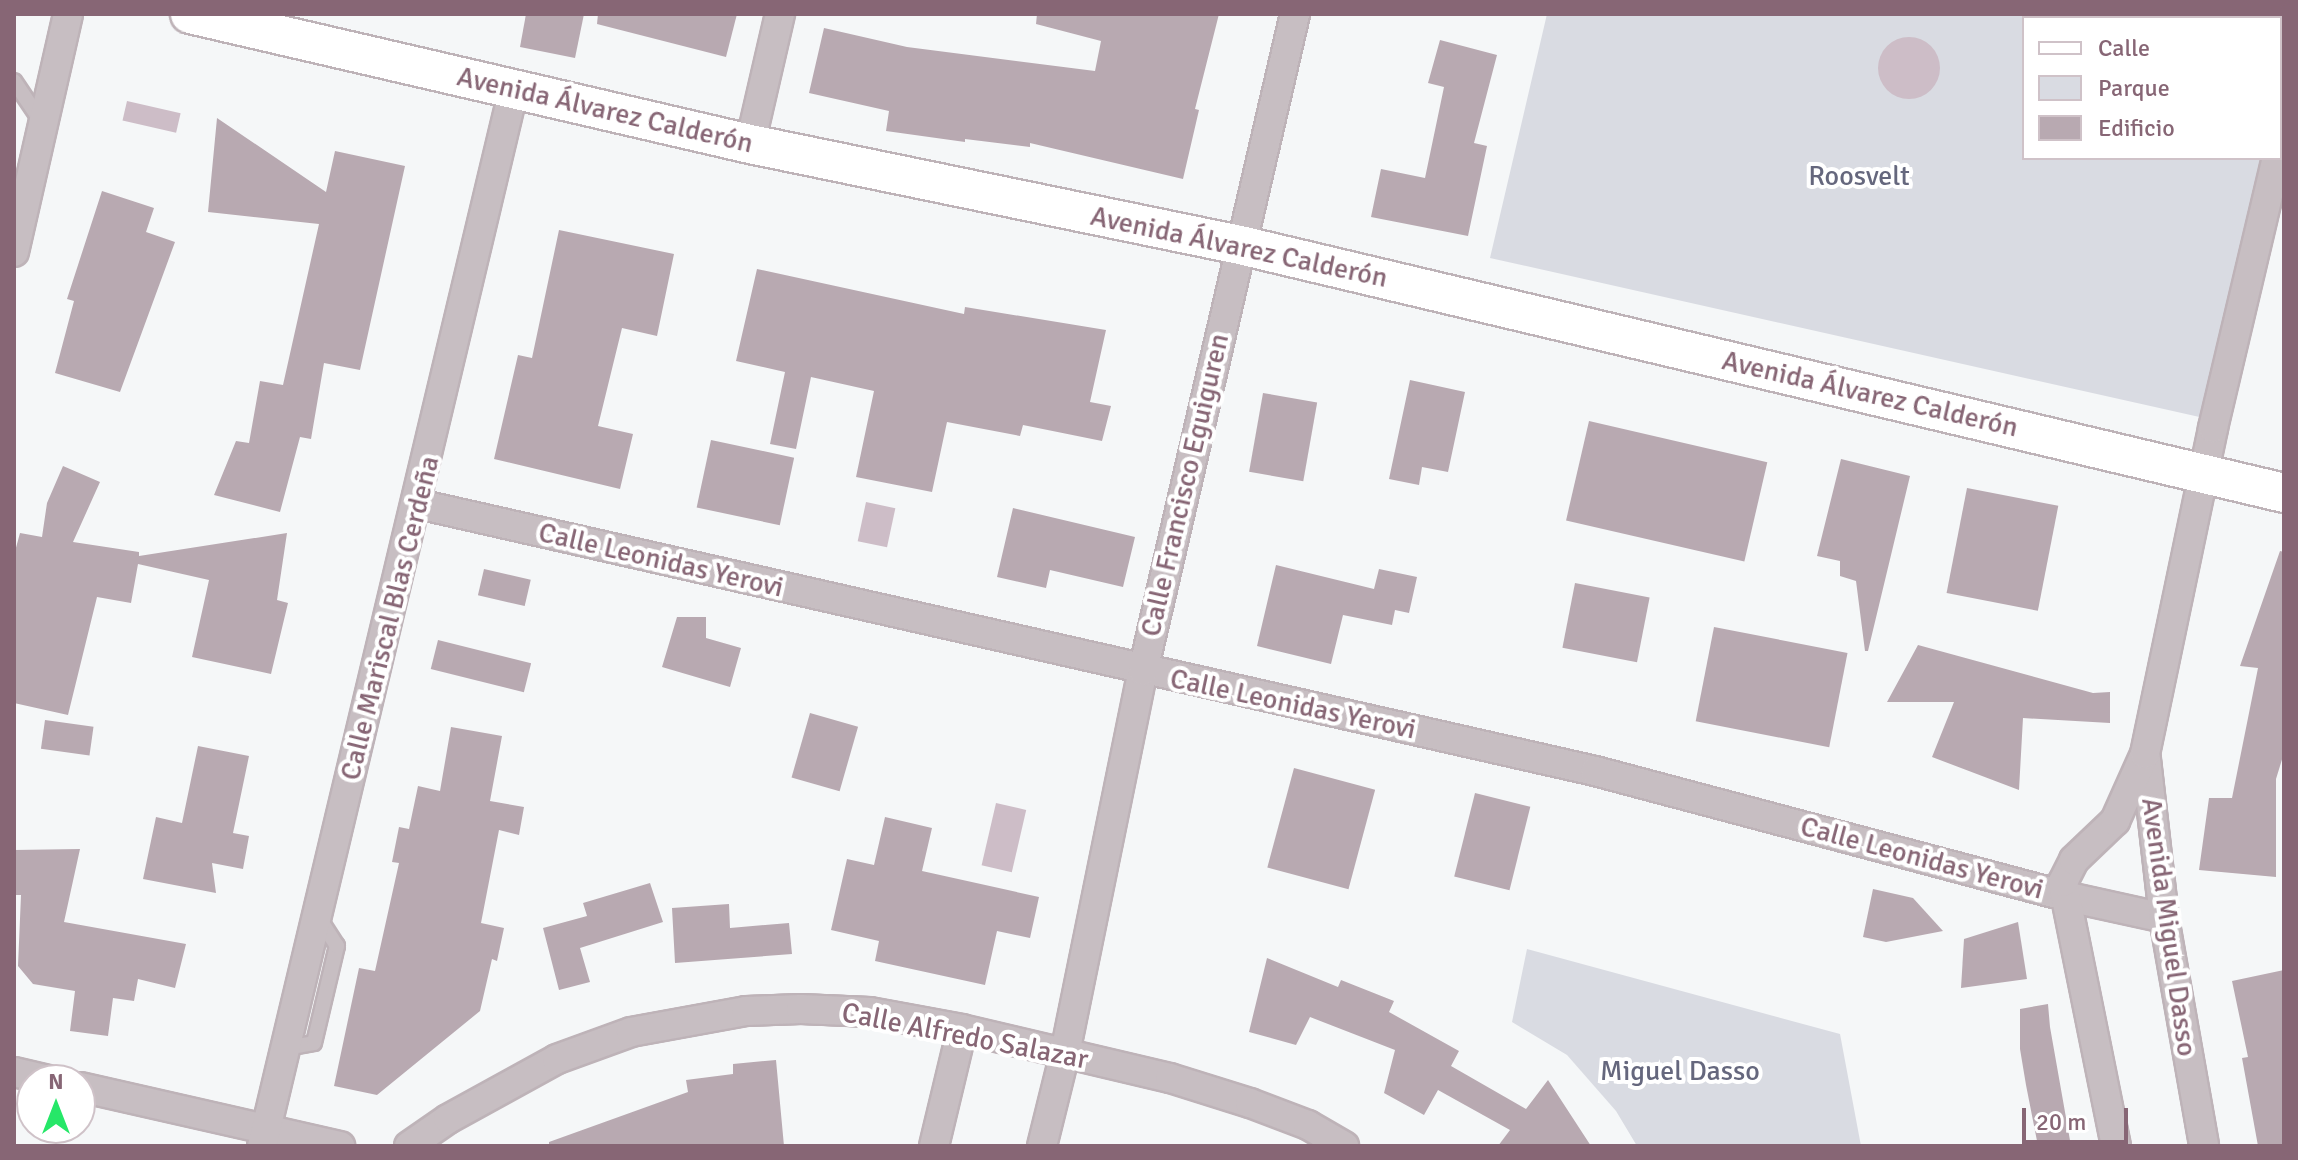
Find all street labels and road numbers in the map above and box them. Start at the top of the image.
street label: Avenida Álvarez Calderón [454,60,756,160]
street label: Avenida Álvarez Calderón [1087,199,1391,295]
street label: Calle Francisco Eguiguren [1134,330,1236,640]
street label: Avenida Álvarez Calderón [1719,344,2021,444]
street label: Calle Mariscal Blas Cerdeña [333,452,447,784]
street label: Calle Leonidas Yerovi [535,515,787,605]
street label: Calle Leonidas Yerovi [1167,662,1419,746]
street label: Avenida Miguel Dasso [2134,795,2204,1059]
street label: Calle Leonidas Yerovi [1797,809,2047,907]
street label: Calle Alfredo Salazar [839,996,1091,1076]

